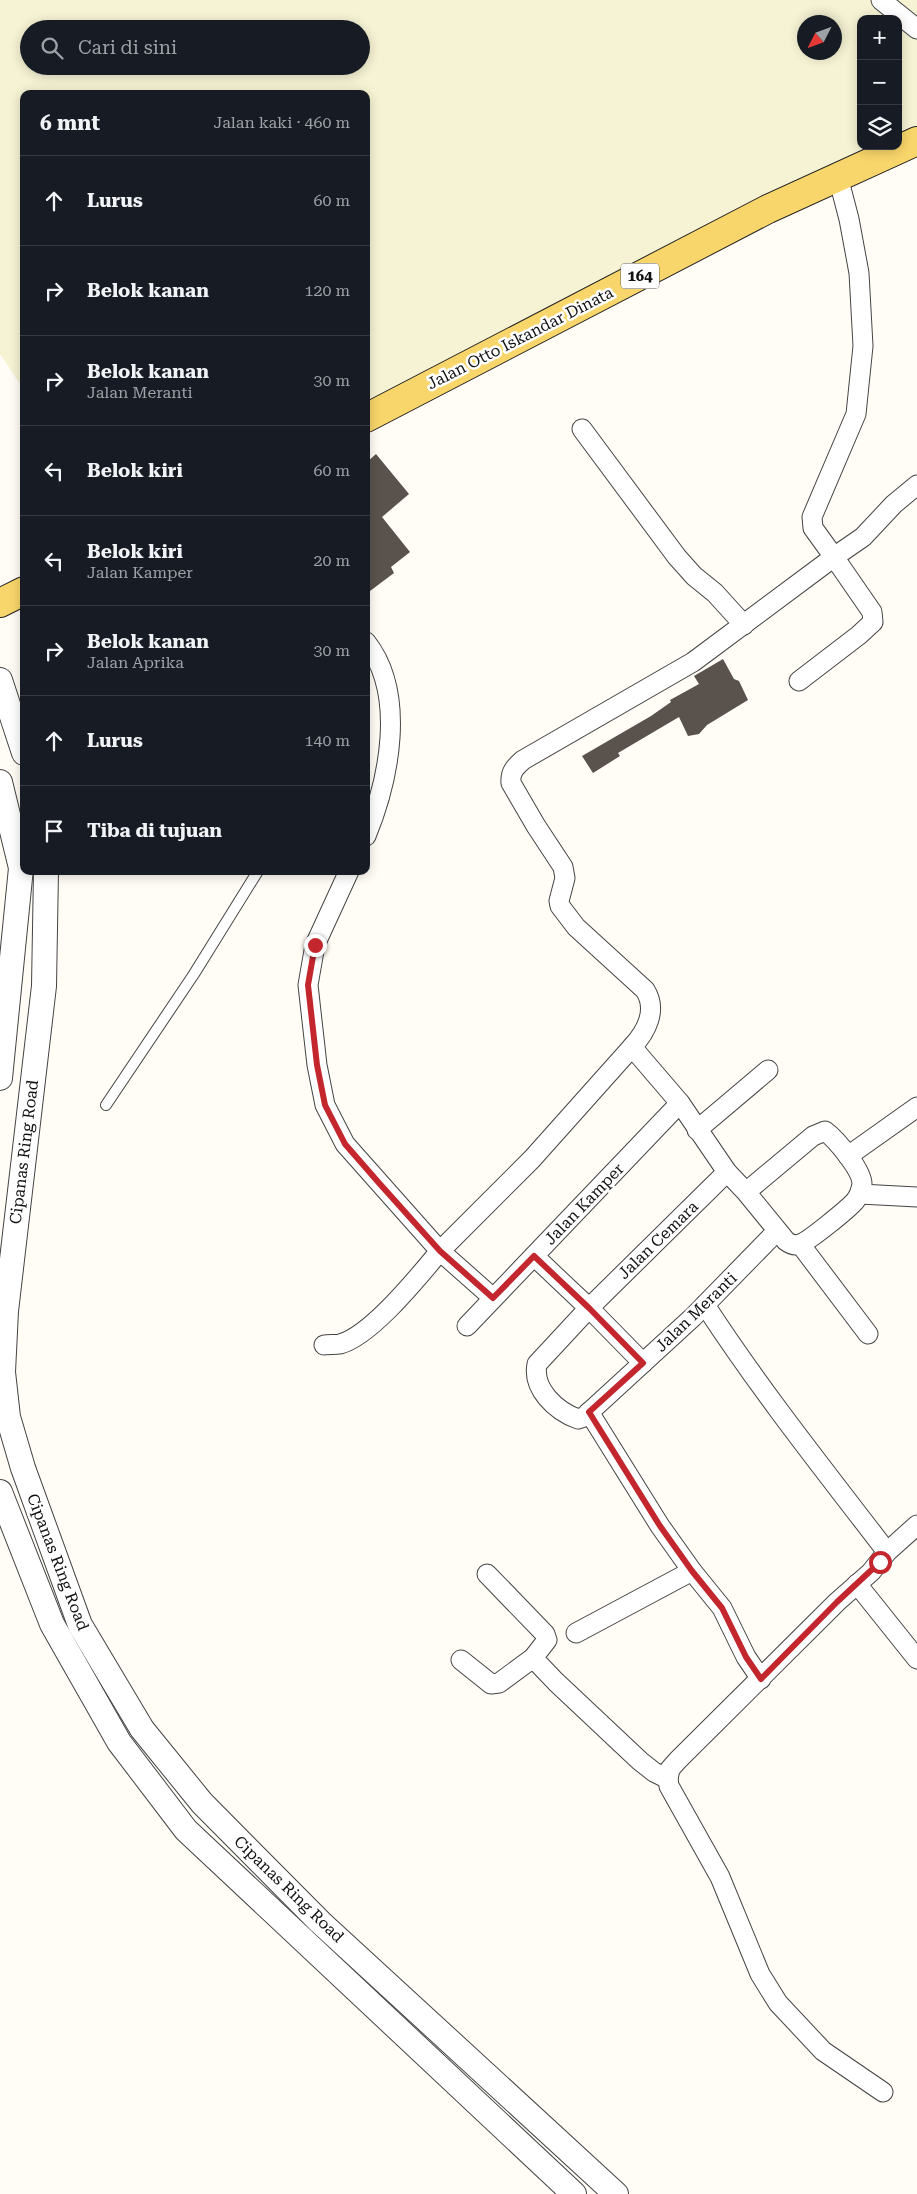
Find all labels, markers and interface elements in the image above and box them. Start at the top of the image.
north arrow [797,15,842,60]
map controls [857,15,902,150]
button: + [857,15,902,60]
search box [20,20,370,75]
icon: search [38,34,66,62]
text: Cari di sini [78,36,177,59]
button: − [857,60,902,105]
button: layers [857,105,902,150]
text: 6 mnt [40,111,100,135]
text: Jalan kaki · 460 m [214,113,350,132]
icon: ahead [40,187,68,215]
text: Lurus [87,189,143,212]
text: 60 m [313,191,350,210]
road number: 164 [621,264,659,288]
icon: right [40,277,68,305]
text: Belok kanan [87,279,209,302]
text: 120 m [304,281,350,300]
street label: Jalan Otto Iskandar Dinata [424,283,617,393]
text: Belok kanan [87,360,209,383]
icon: right [40,367,68,395]
text: 30 m [313,371,350,390]
text: Jalan Meranti [87,383,193,402]
icon: left [40,457,68,485]
text: Belok kiri [87,459,183,482]
text: 60 m [313,461,350,480]
text: Belok kiri [87,540,183,563]
icon: left [40,547,68,575]
text: 20 m [313,551,350,570]
text: Jalan Kamper [87,563,193,582]
text: Belok kanan [87,630,209,653]
icon: right [40,637,68,665]
text: 30 m [313,641,350,660]
text: Jalan Aprika [87,653,184,672]
icon: ahead [40,727,68,755]
text: Lurus [87,729,143,752]
text: 140 m [304,731,350,750]
icon: arrive [40,817,68,845]
text: Tiba di tujuan [87,819,222,842]
route end [304,934,327,957]
street label: Cipanas Ring Road [6,1079,42,1225]
street label: Jalan Kamper [540,1159,628,1249]
street label: Jalan Cemara [614,1197,702,1283]
street label: Jalan Meranti [651,1268,741,1356]
street label: Cipanas Ring Road [23,1491,93,1633]
route start [869,1551,892,1574]
street label: Cipanas Ring Road [230,1832,348,1946]

